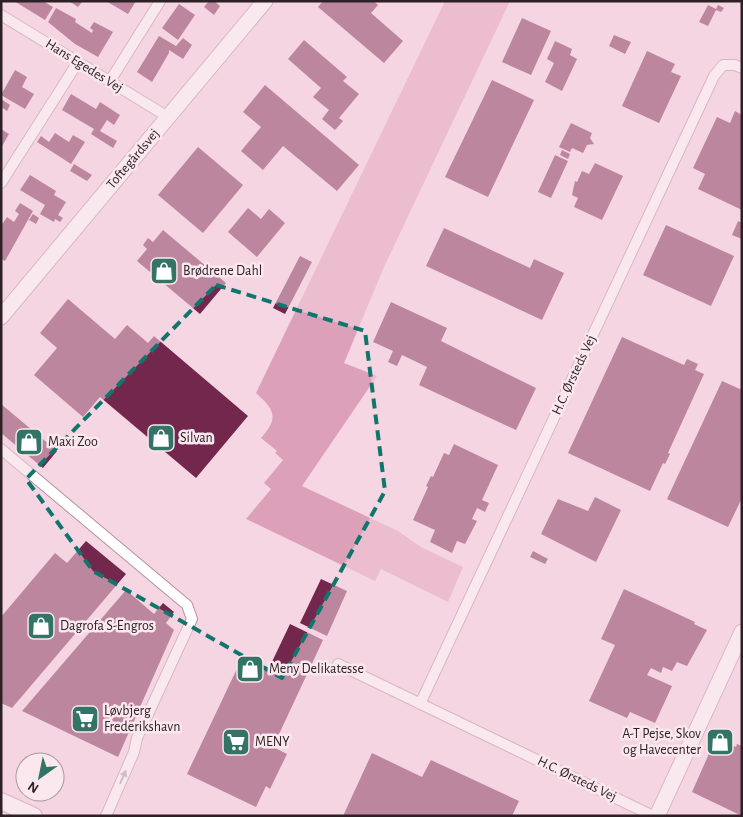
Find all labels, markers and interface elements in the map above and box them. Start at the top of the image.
street label: Hans Egedes Vej [43,37,125,95]
street label: Toftegårdsvej [104,126,162,192]
shop icon: Brødrene Dahl [149,256,179,286]
place label: Brødrene Dahl [183,264,262,278]
street label: H.C. Ørsteds Vej [549,333,599,417]
shop icon: Silvan [146,423,176,453]
shop icon: Maxi Zoo [14,427,44,457]
place label: Silvan [180,431,213,445]
place label: Maxi Zoo [48,435,98,449]
shop icon: Dagrofa S-Engros [26,611,56,641]
place label: Dagrofa S-Engros [60,619,154,633]
shop icon: Meny Delikatesse [235,654,265,684]
place label: Meny Delikatesse [269,662,364,676]
supermarket icon: Løvbjerg Frederikshavn [70,704,100,734]
place label: Løvbjerg Frederikshavn [104,704,180,734]
supermarket icon: MENY [221,727,251,757]
place label: A-T Pejse, Skov og Havecenter [622,727,701,757]
shop icon: A-T Pejse, Skov og Havecenter [705,727,735,757]
place label: MENY [255,735,290,749]
north arrow [15,752,65,802]
street label: H.C. Ørsteds Vej [535,753,619,804]
one-way arrow [119,770,127,784]
text: N [26,779,41,796]

